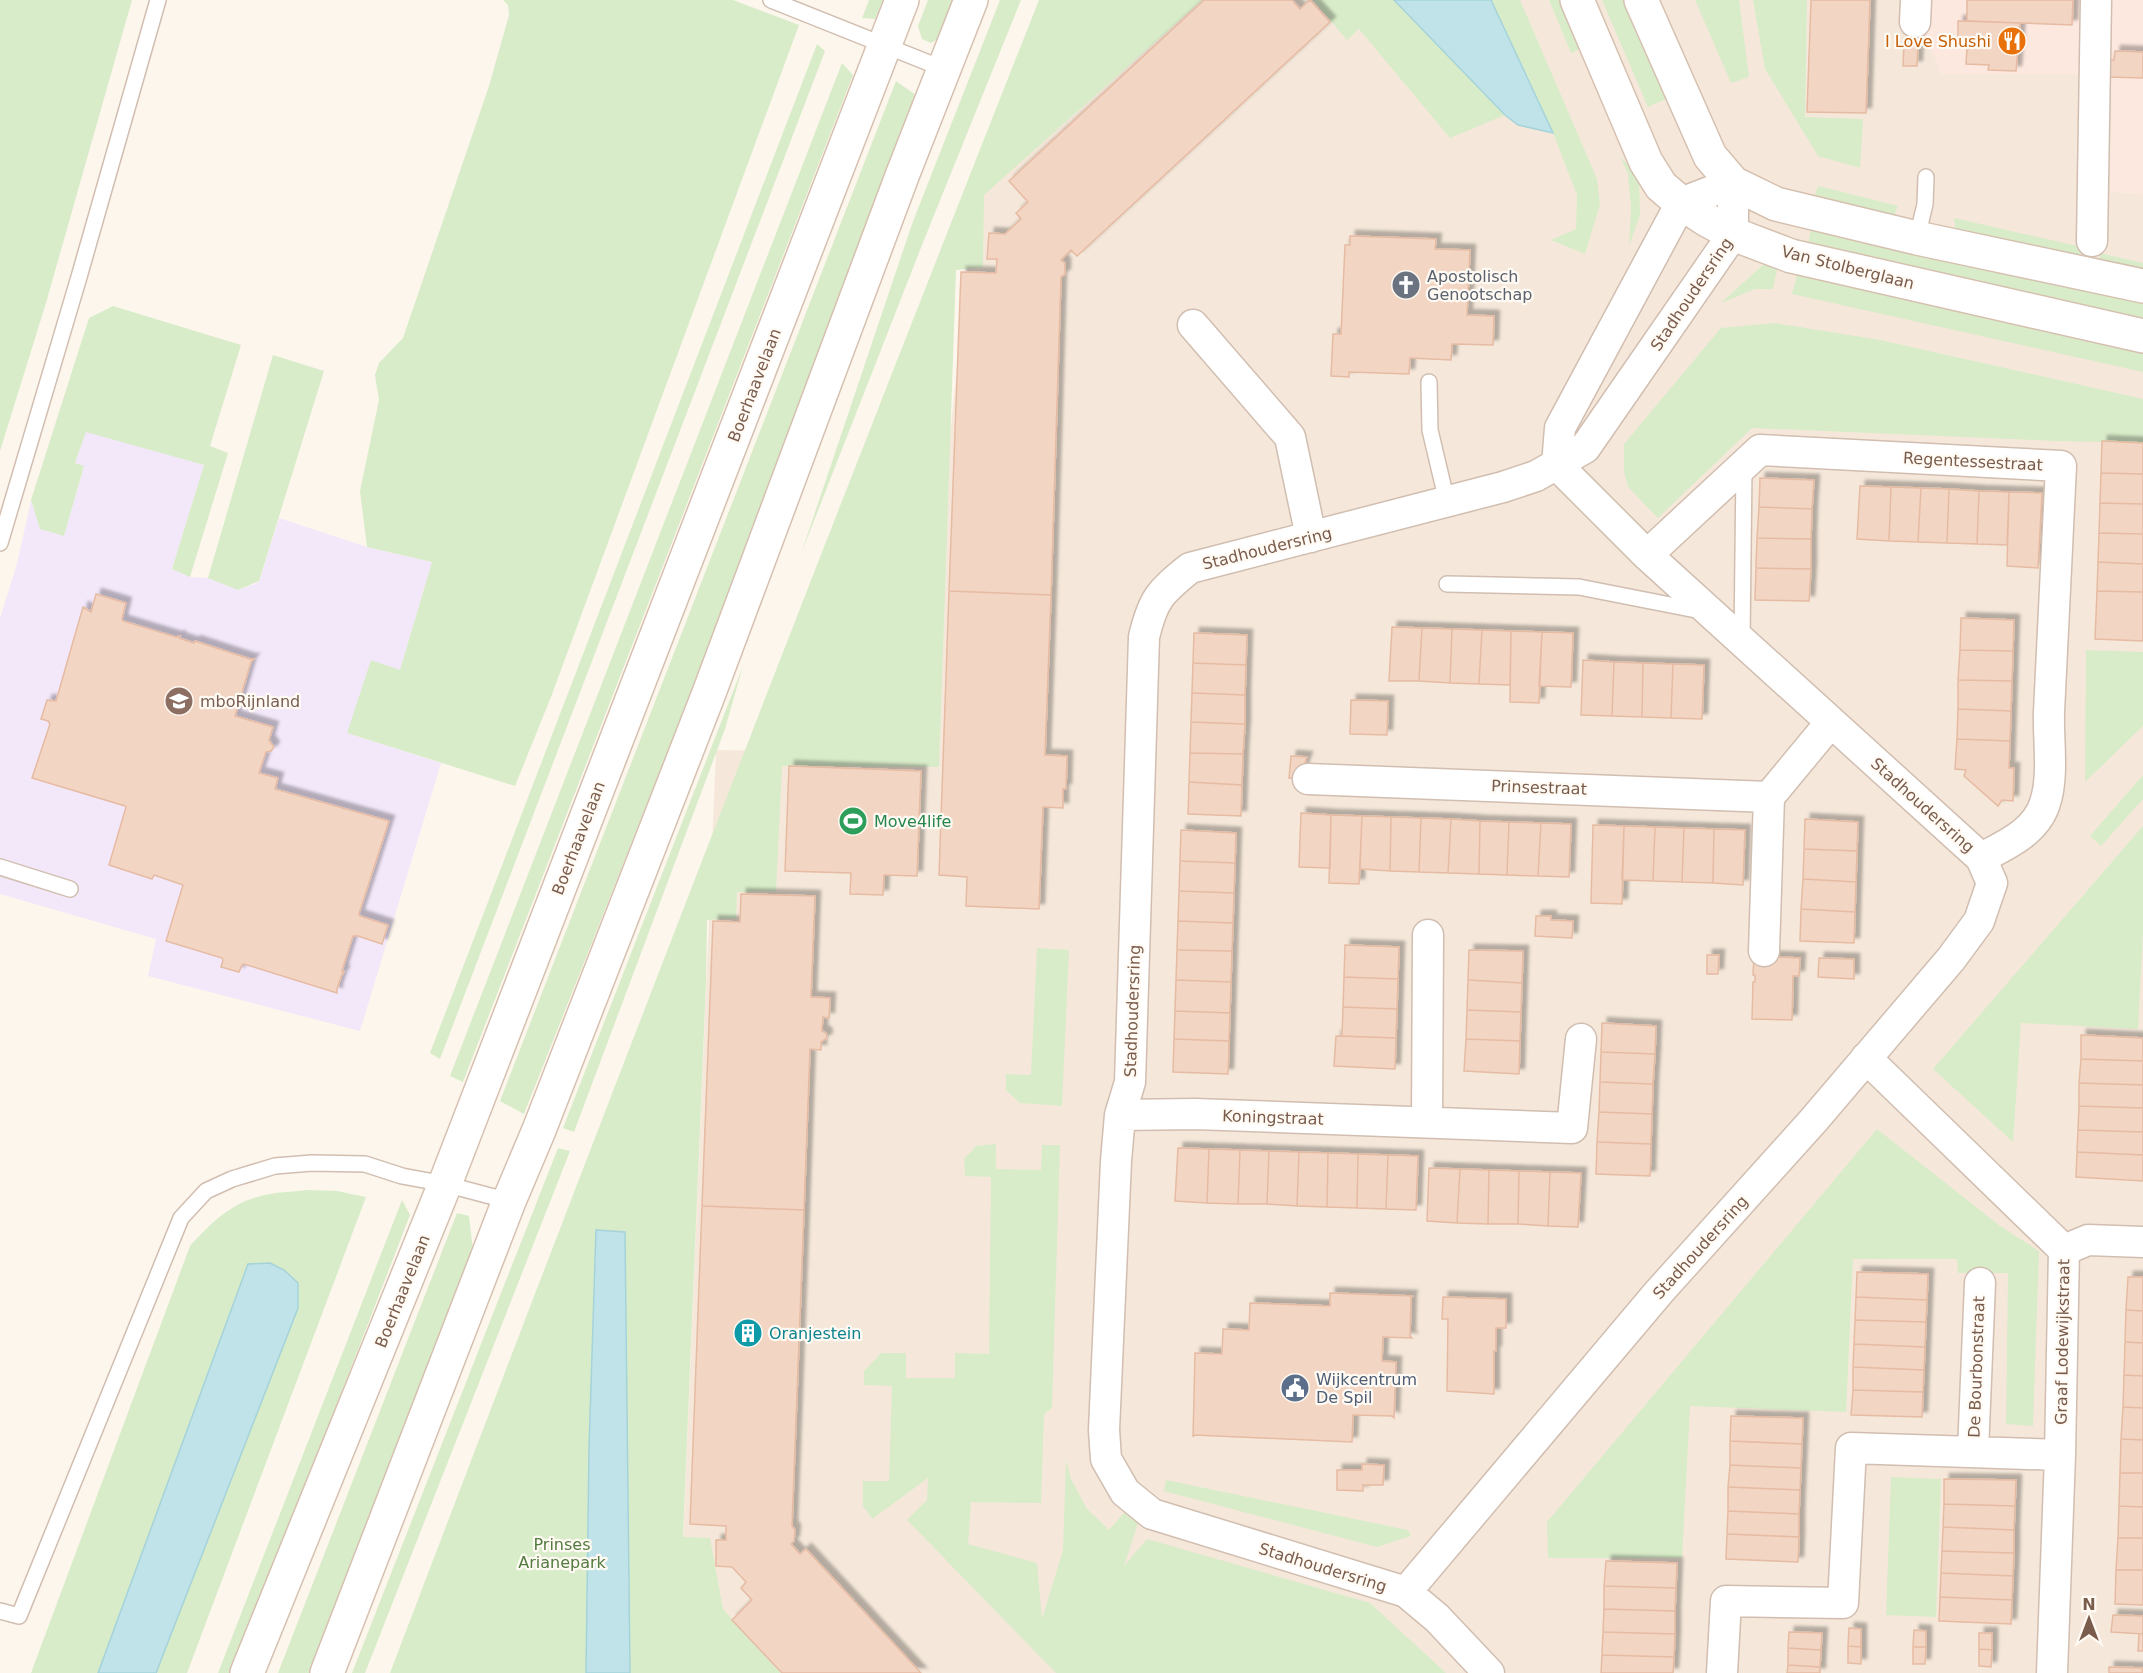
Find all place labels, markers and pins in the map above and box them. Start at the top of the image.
restaurant icon: I Love Shushi [1996,25,2028,57]
place label: I Love Shushi [1885,32,1991,51]
place label: Apostolisch Genootschap [1427,267,1532,304]
church icon: Apostolisch Genootschap [1390,269,1422,301]
school or university icon: mboRijnland [163,685,195,717]
place label: mboRijnland [200,692,300,711]
sports icon: Move4life [837,805,869,837]
place label: Move4life [874,812,951,831]
building icon: Oranjestein [732,1317,764,1349]
place label: Oranjestein [769,1324,861,1343]
place label: Wijkcentrum De Spil [1316,1370,1417,1407]
public building icon: Wijkcentrum De Spil [1279,1372,1311,1404]

